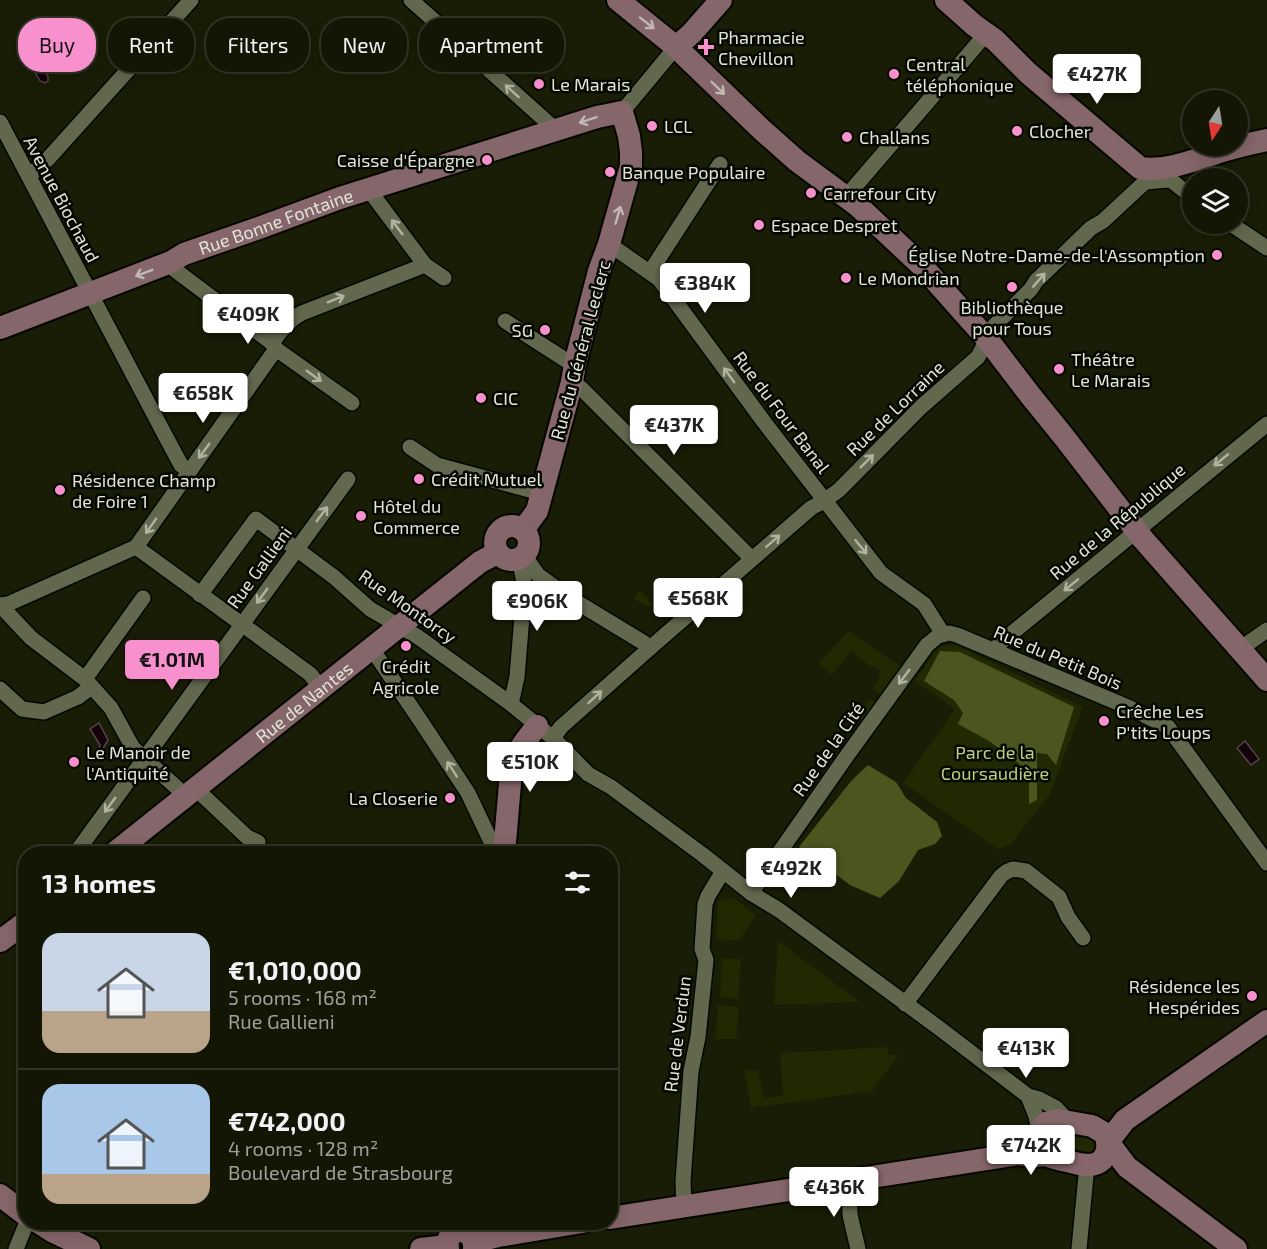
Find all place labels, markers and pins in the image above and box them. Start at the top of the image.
place label: Pharmacie Chevillon [718,26,805,69]
marker: Pharmacie Chevillon [699,40,713,54]
place label: Central téléphonique [906,53,1014,96]
pin: €427K [1055,54,1139,105]
marker: Central téléphonique [887,67,901,81]
place label: Le Marais [551,73,630,95]
marker: Le Marais [532,77,546,91]
place label: LCL [664,115,692,137]
marker: LCL [645,119,659,133]
place label: Clocher [1029,120,1091,142]
marker: Clocher [1010,124,1024,138]
place label: Challans [859,126,930,148]
marker: Challans [840,130,854,144]
place label: Caisse d'Épargne [337,149,475,171]
marker: Caisse d'Épargne [480,153,494,167]
place label: Banque Populaire [622,161,765,183]
marker: Banque Populaire [603,165,617,179]
place label: Carrefour City [823,182,937,204]
marker: Carrefour City [804,186,818,200]
place label: Espace Despret [771,214,898,236]
marker: Espace Despret [752,218,766,232]
place label: Église Notre-Dame-de-l'Assomption [908,244,1205,266]
marker: Église Notre-Dame-de-l'Assomption [1210,248,1224,262]
pin: €384K [663,263,747,314]
place label: Le Mondrian [858,267,960,289]
marker: Le Mondrian [839,271,853,285]
marker: Bibliothèque pour Tous [1005,280,1019,294]
pin: €409K [206,294,290,345]
place label: Bibliothèque pour Tous [960,296,1064,339]
place label: SG [512,319,533,341]
marker: SG [538,323,552,337]
place label: Théâtre Le Marais [1071,348,1150,391]
marker: Théâtre Le Marais [1052,362,1066,376]
pin: €658K [161,373,245,424]
place label: CIC [493,387,518,409]
marker: CIC [474,391,488,405]
pin: €437K [632,405,716,456]
place label: Crédit Mutuel [431,468,542,490]
place label: Résidence Champ de Foire 1 [72,469,216,512]
marker: Crédit Mutuel [412,472,426,486]
marker: Résidence Champ de Foire 1 [53,483,67,497]
place label: Hôtel du Commerce [373,495,460,538]
marker: Hôtel du Commerce [354,509,368,523]
pin: €568K [656,578,740,629]
pin: €906K [495,581,579,632]
marker: Crédit Agricole [399,639,413,653]
pin: €1.01M [123,640,221,691]
place label: Crédit Agricole [373,655,439,698]
place label: Crêche Les P'tits Loups [1116,700,1211,743]
marker: Crêche Les P'tits Loups [1097,714,1111,728]
place label: Le Manoir de l'Antiquité [86,741,191,784]
pin: €510K [488,742,572,793]
marker: Le Manoir de l'Antiquité [67,755,81,769]
place label: La Closerie [349,787,438,809]
marker: La Closerie [443,791,457,805]
pin: €492K [749,848,833,899]
place label: Résidence les Hespérides [1129,975,1240,1018]
marker: Résidence les Hespérides [1245,989,1259,1003]
pin: €413K [984,1028,1068,1079]
pin: €742K [989,1125,1073,1176]
pin: €436K [792,1167,876,1218]

